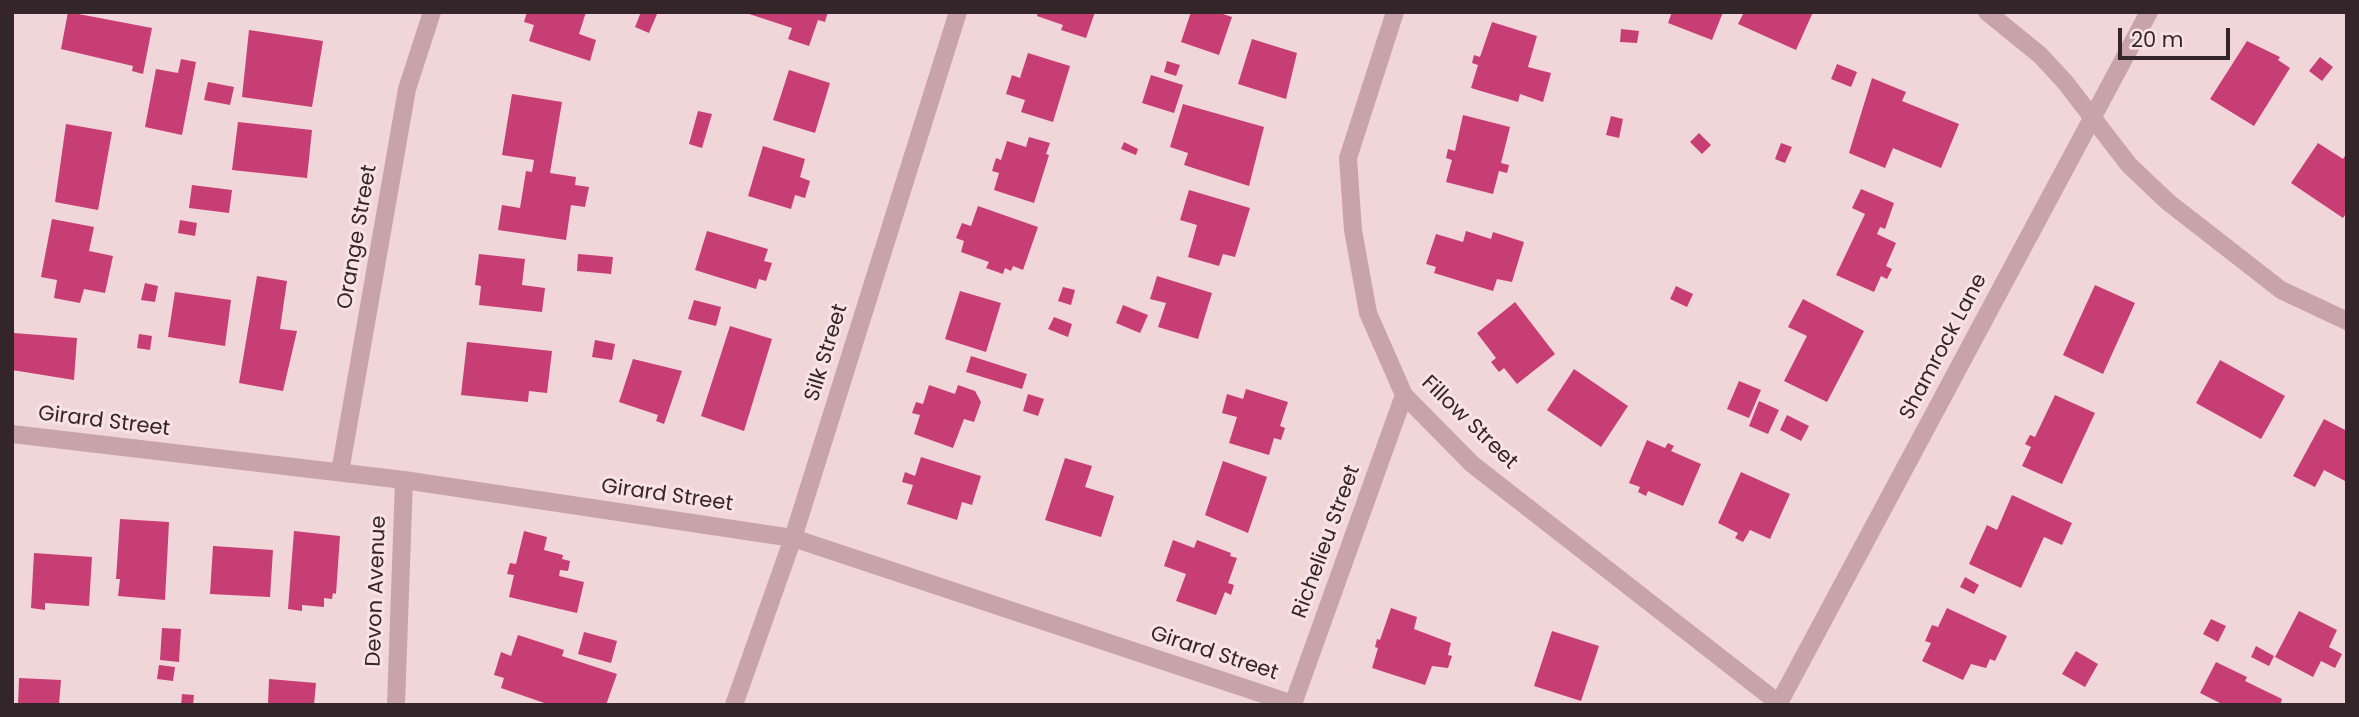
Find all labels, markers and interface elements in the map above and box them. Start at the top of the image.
scale bar [2121,14,2233,58]
text: 20 m [2131,25,2184,54]
street label: Orange Street [333,163,383,311]
street label: Shamrock Lane [1895,270,1993,424]
street label: Silk Street [800,301,854,405]
street label: Fillow Street [1416,371,1522,475]
street label: Girard Street [37,401,171,443]
street label: Richelieu Street [1288,462,1366,622]
street label: Girard Street [600,474,734,518]
street label: Devon Avenue [362,515,392,667]
street label: Girard Street [1147,622,1281,686]

